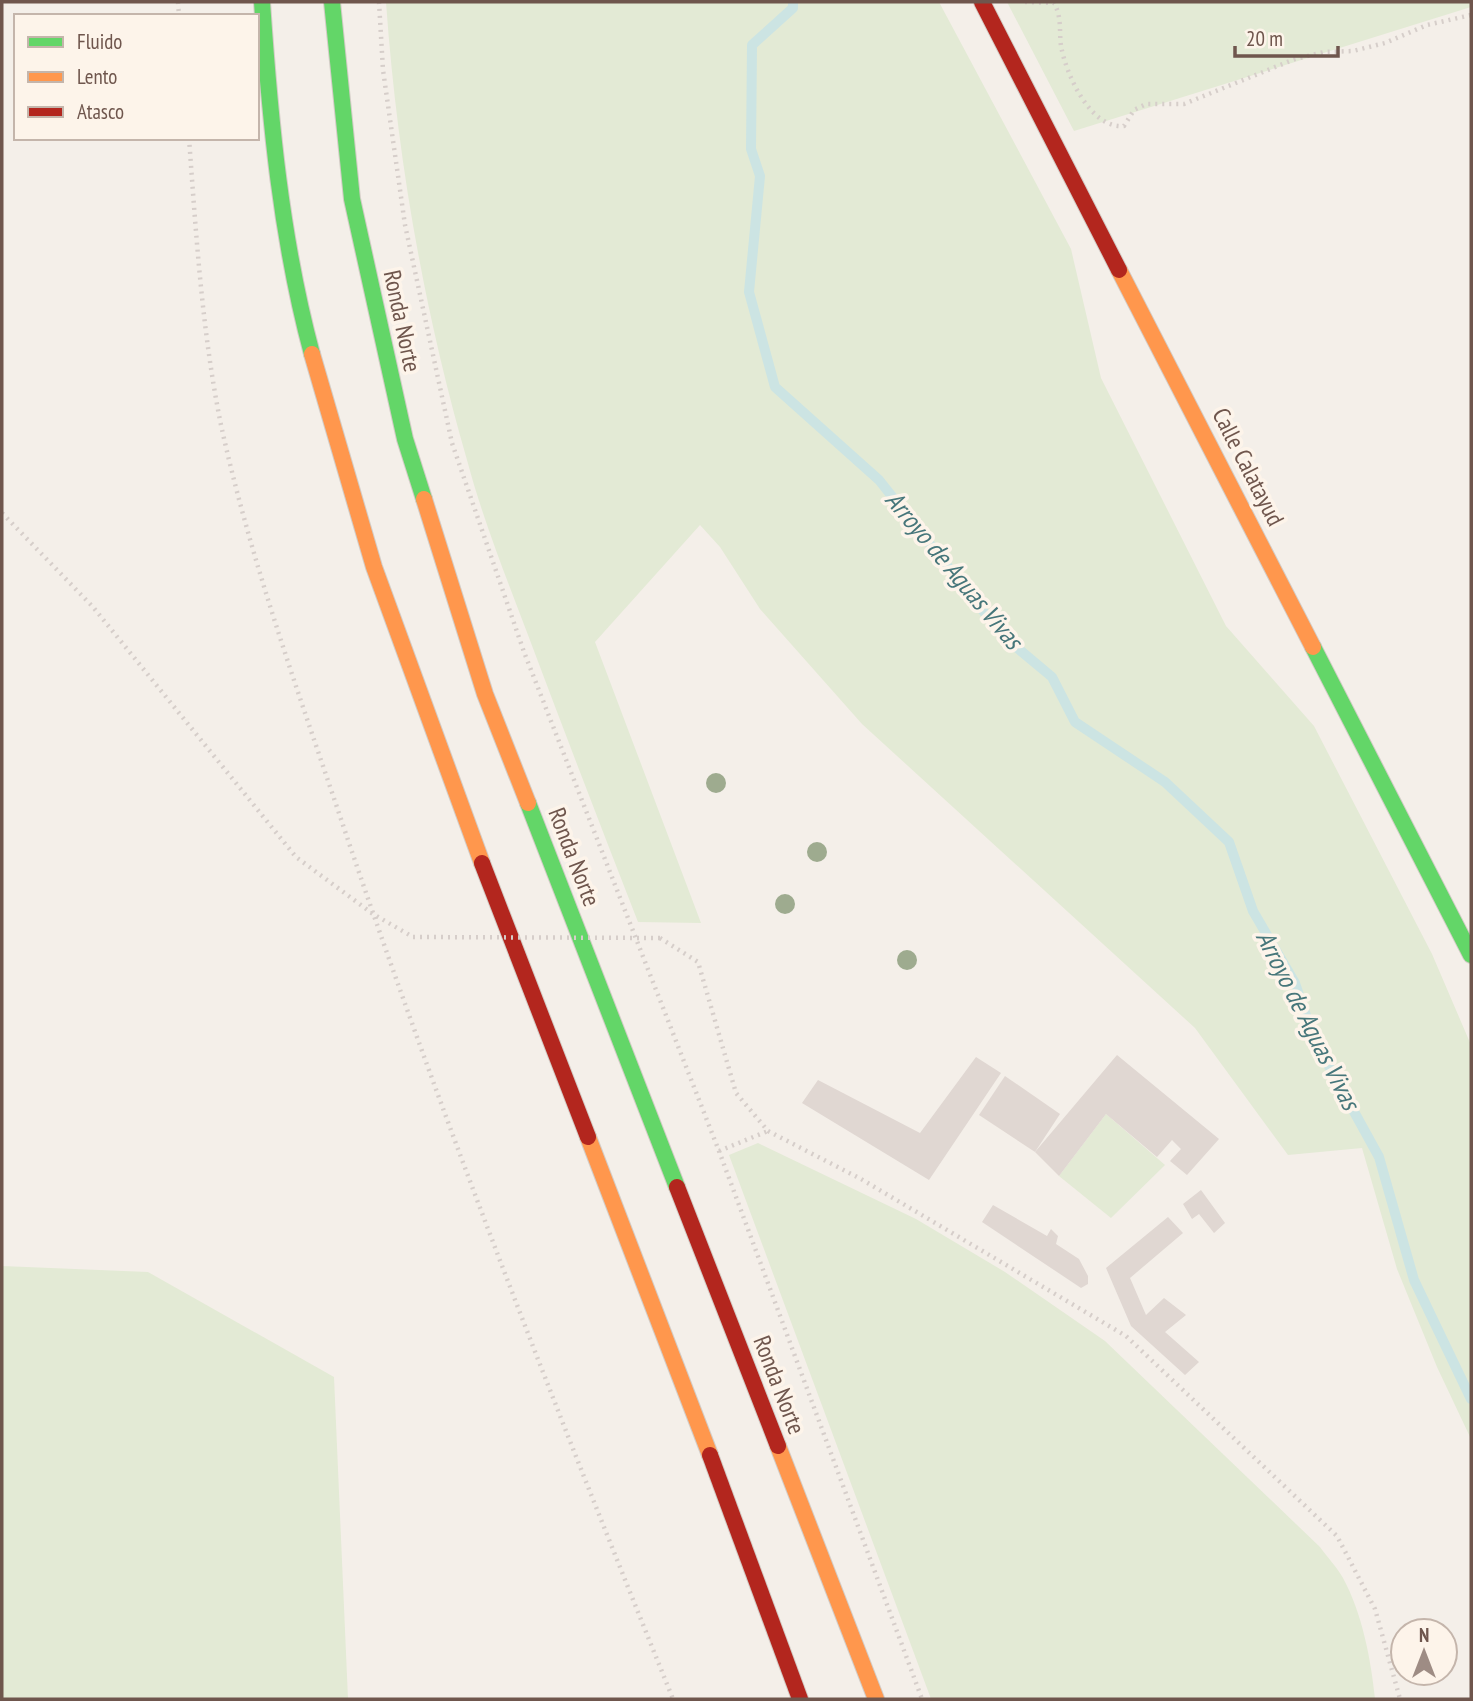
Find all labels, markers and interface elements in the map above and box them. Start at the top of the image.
legend [14,14,259,140]
scale bar [1235,14,1338,58]
text: 20 m [1246,25,1283,52]
text: Fluido [77,28,122,55]
text: Lento [77,63,117,90]
text: Atasco [77,98,124,125]
street label: Ronda Norte [377,267,428,375]
street label: Calle Calatayud [1206,403,1291,531]
water label: Arroyo de Aguas Vivas [879,484,1032,657]
street label: Ronda Norte [541,803,607,911]
water label: Arroyo de Aguas Vivas [1249,925,1369,1117]
street label: Ronda Norte [746,1331,812,1439]
north arrow [1389,1617,1459,1687]
text: N [1419,1623,1429,1647]

